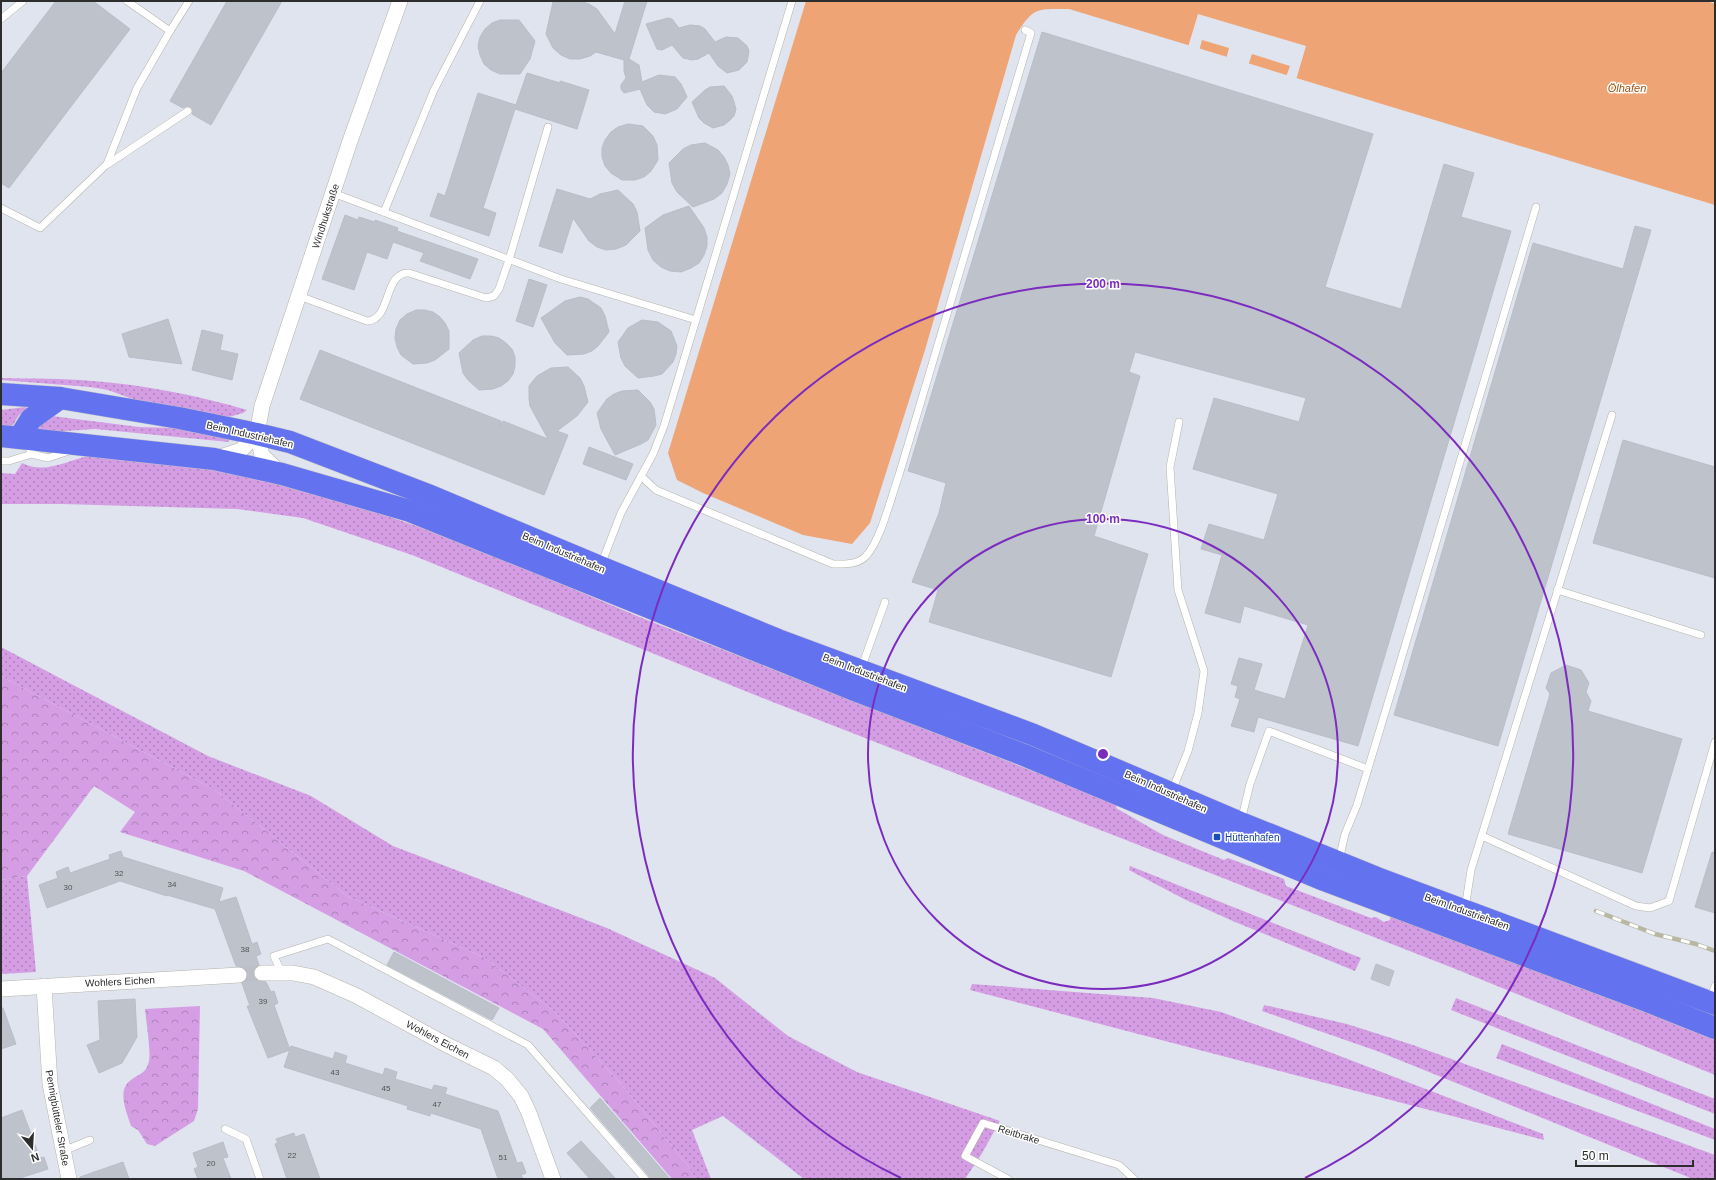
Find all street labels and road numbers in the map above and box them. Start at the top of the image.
street label: Windhukstraße [310,182,341,250]
street label: Beim Industriehafen [205,419,294,450]
street label: Beim Industriehafen [521,530,607,575]
street label: Beim Industriehafen [821,651,908,694]
street label: Beim Industriehafen [1123,768,1209,815]
street label: Beim Industriehafen [1423,891,1511,932]
street label: Wohlers Eichen [85,974,155,989]
street label: Wohlers Eichen [404,1018,471,1061]
street label: Pennigbütteler Straße [44,1069,71,1167]
street label: Reitbrake [997,1123,1041,1146]

